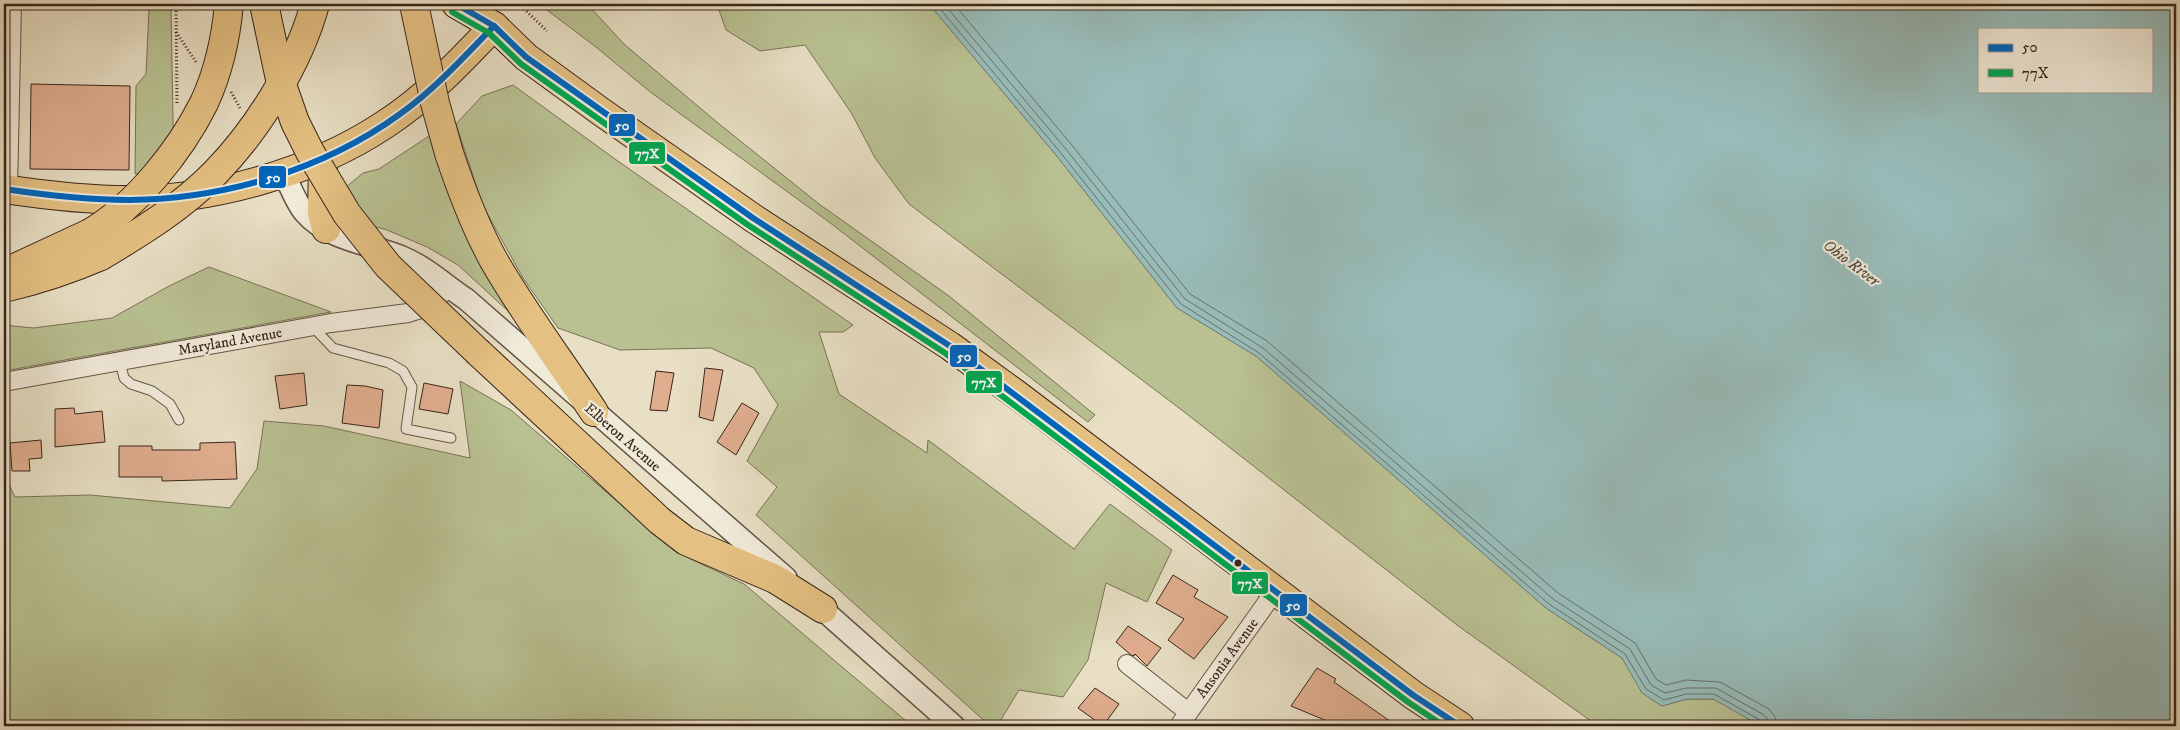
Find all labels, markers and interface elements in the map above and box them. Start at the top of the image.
legend [1978,28,2152,92]
text: 50 [2022,38,2038,57]
text: 77X [2022,64,2049,83]
line badge: 50 [608,113,636,137]
text: 50 [614,117,630,135]
line badge: 77X [628,141,666,165]
text: 77X [635,145,660,163]
line badge: 50 [258,165,287,189]
text: 50 [265,169,281,187]
water label: Ohio River [1819,235,1885,291]
street label: Maryland Avenue [177,323,284,360]
line badge: 50 [949,344,978,368]
text: 50 [956,348,972,366]
line badge: 77X [965,370,1003,394]
text: 77X [972,374,997,392]
street label: Elberon Avenue [580,399,665,476]
unlabelled marker [1233,558,1243,568]
line badge: 77X [1231,571,1269,595]
text: 77X [1238,575,1263,593]
line badge: 50 [1279,593,1308,617]
text: 50 [1285,597,1301,615]
street label: Ansonia Avenue [1192,615,1263,702]

